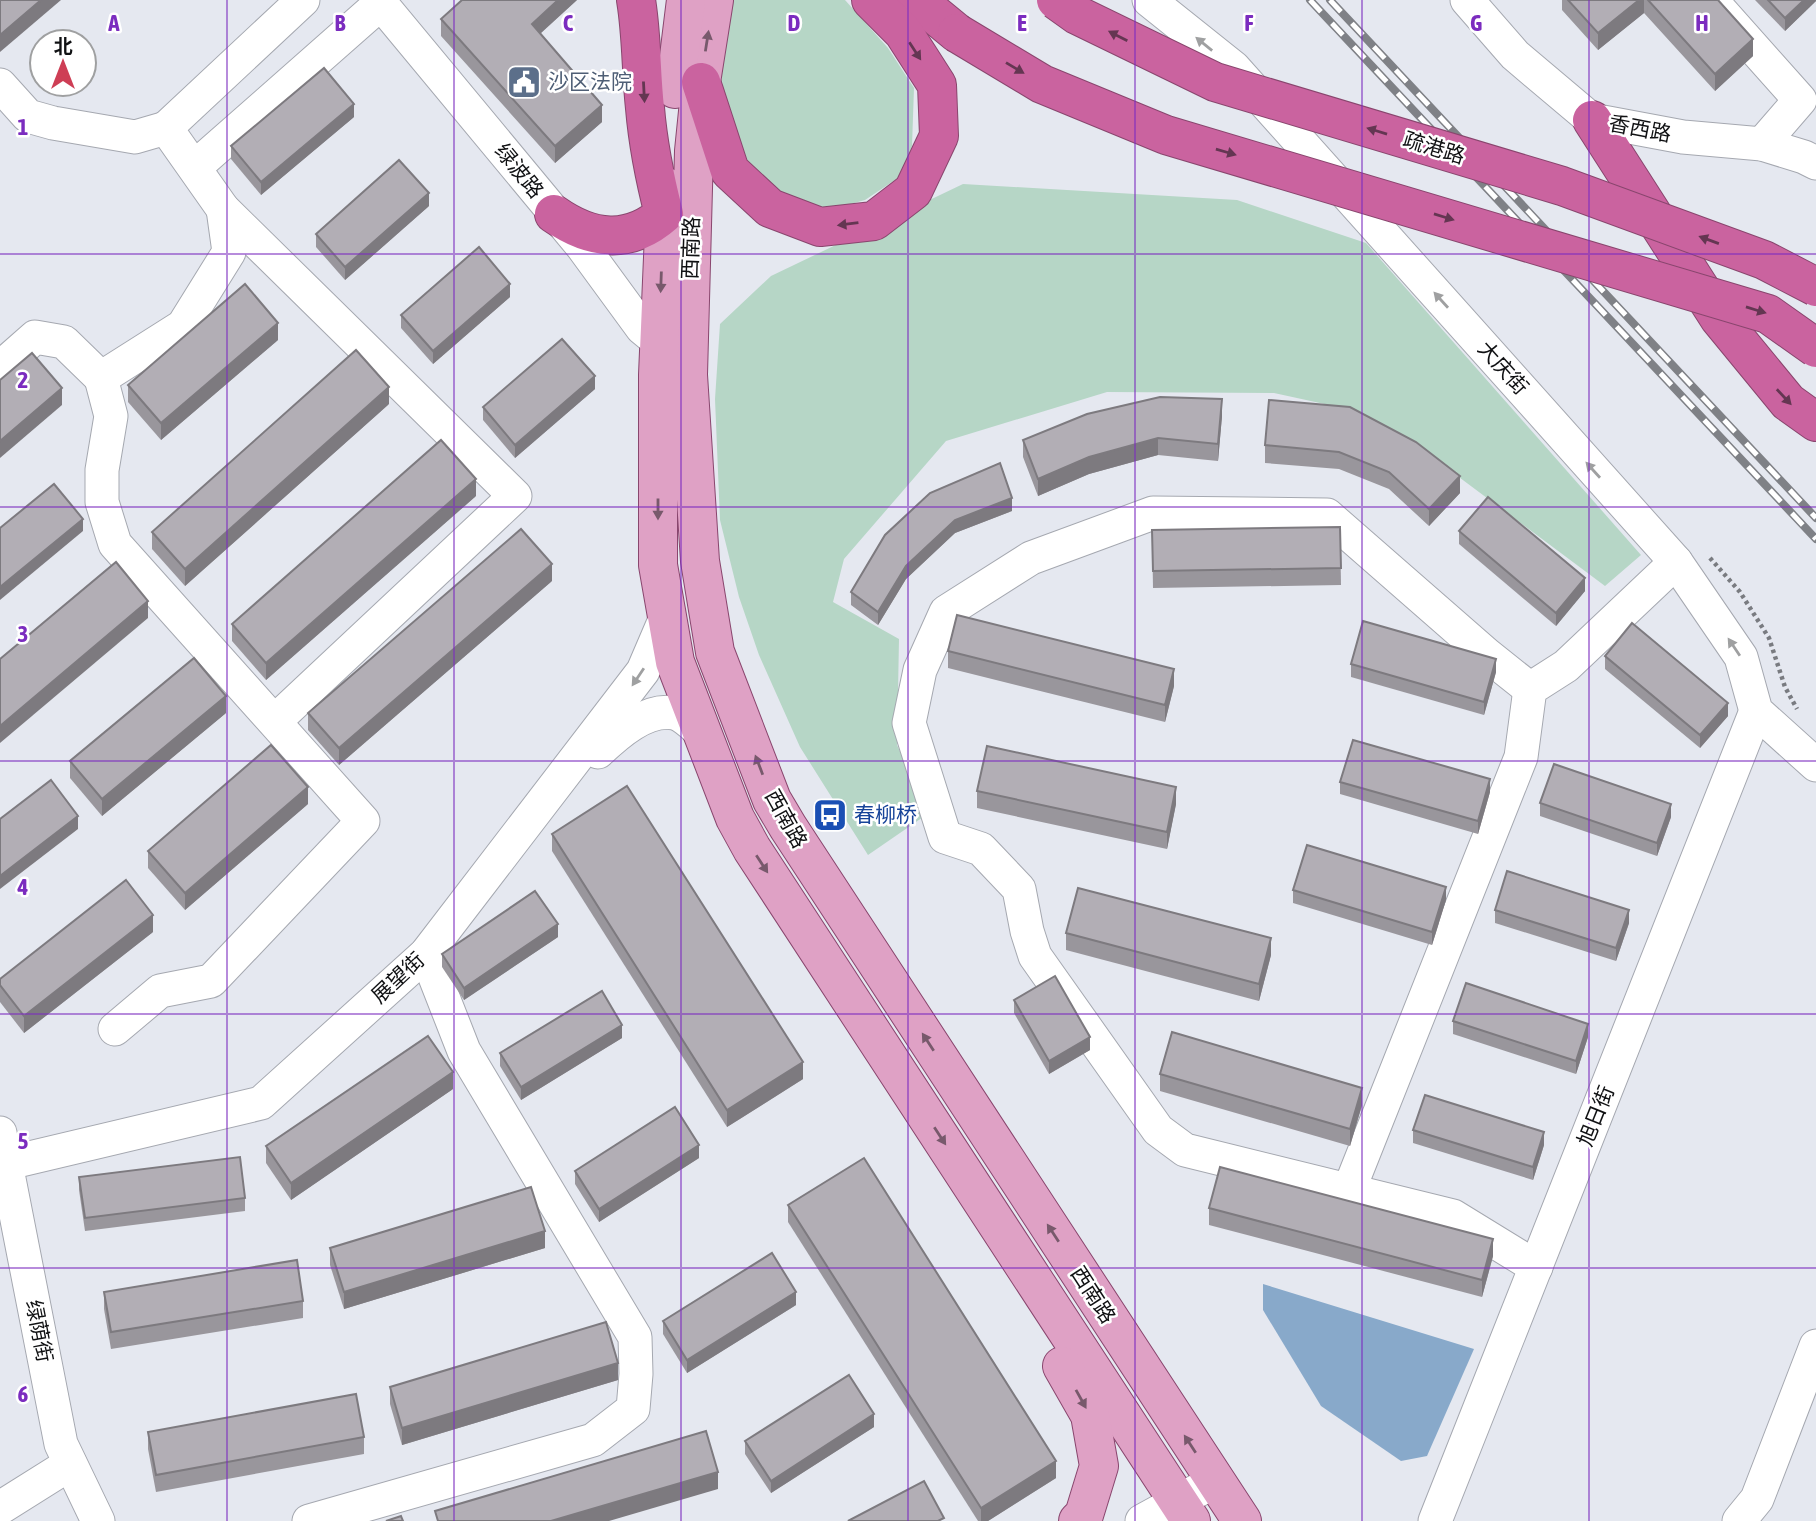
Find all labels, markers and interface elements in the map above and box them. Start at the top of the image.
text: A [107,10,120,36]
text: B [335,10,346,36]
text: C [563,10,574,36]
text: D [788,10,801,36]
text: E [1017,10,1027,36]
text: F [1244,10,1254,36]
text: G [1470,10,1482,36]
text: H [1695,10,1709,36]
north arrow [28,28,98,98]
one-way arrow [702,30,713,52]
one-way arrow [1108,30,1128,41]
text: 北 [53,35,73,57]
one-way arrow [1195,36,1213,51]
one-way arrow [909,42,922,61]
one-way arrow [1006,62,1025,74]
public building icon: 沙区法院 [505,63,543,101]
place label: 沙区法院 [548,69,632,93]
one-way arrow [638,82,649,104]
street label: 香西路 [1607,110,1673,146]
text: 1 [18,114,29,140]
one-way arrow [1366,125,1387,135]
street label: 疏港路 [1401,126,1468,168]
street label: 绿波路 [491,138,549,202]
one-way arrow [1215,147,1237,158]
one-way arrow [1434,212,1455,222]
street label: 西南路 [677,216,703,280]
one-way arrow [837,218,859,229]
one-way arrow [1699,234,1720,245]
one-way arrow [656,271,667,293]
one-way arrow [1434,292,1450,309]
one-way arrow [1746,306,1767,316]
street label: 大庆街 [1474,336,1534,399]
text: 2 [18,367,28,393]
one-way arrow [1776,388,1792,405]
one-way arrow [1586,461,1601,478]
one-way arrow [652,499,664,521]
text: 3 [18,621,28,647]
one-way arrow [1728,637,1741,657]
one-way arrow [632,667,645,686]
one-way arrow [753,755,764,776]
street label: 西南路 [761,785,813,852]
bus stop icon: 春柳桥 [811,796,849,834]
place label: 春柳桥 [854,802,917,826]
one-way arrow [755,854,768,873]
text: 4 [17,874,29,900]
street label: 展望街 [366,947,429,1008]
one-way arrow [922,1033,935,1052]
street label: 旭日街 [1572,1082,1618,1149]
one-way arrow [933,1127,947,1145]
text: 5 [18,1128,29,1154]
one-way arrow [1046,1223,1059,1243]
street label: 西南路 [1067,1262,1121,1327]
street label: 绿荫街 [22,1298,58,1364]
text: 6 [18,1381,29,1407]
one-way arrow [1075,1389,1086,1409]
one-way arrow [1184,1434,1197,1454]

